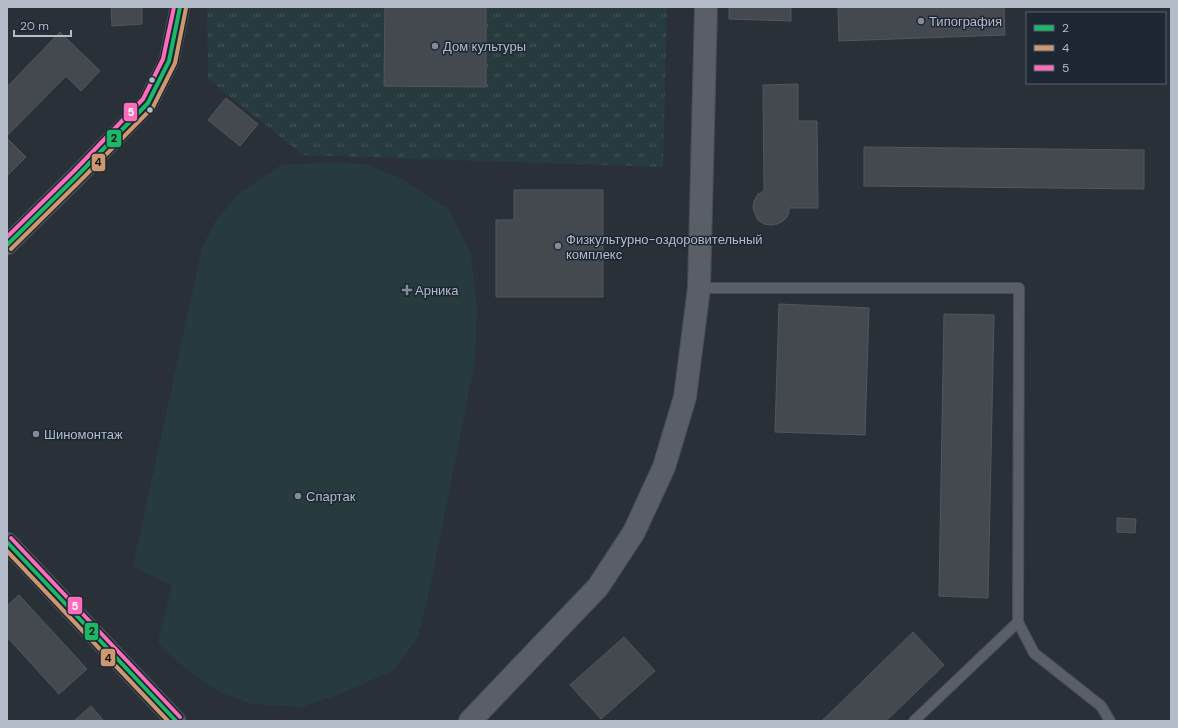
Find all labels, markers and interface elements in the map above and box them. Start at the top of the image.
scale bar [14,12,71,38]
legend [1026,12,1166,84]
place label: Типография [929,13,1002,30]
marker: Типография [916,16,926,26]
text: 20 m [20,18,49,34]
text: 2 [1062,20,1069,36]
place label: Дом культуры [443,38,526,55]
text: 4 [1062,40,1069,56]
marker: Дом культуры [430,41,440,51]
text: 5 [1062,60,1069,76]
unlabelled marker [147,75,157,85]
line badge: 5 [123,102,138,122]
text: 5 [128,105,135,119]
unlabelled marker [145,105,155,115]
line badge: 2 [106,129,122,148]
text: 2 [111,131,117,145]
line badge: 4 [91,153,106,172]
text: 4 [94,155,102,169]
place label: Физкультурно-оздоровительный комплекс [566,231,763,263]
marker: Физкультурно-оздоровительный комплекс [553,241,563,251]
place label: Арника [415,282,459,299]
marker: Арника [402,285,412,295]
place label: Шиномонтаж [44,426,123,443]
marker: Шиномонтаж [31,429,41,439]
place label: Спартак [306,488,356,505]
marker: Спартак [293,491,303,501]
line badge: 5 [67,596,83,615]
text: 5 [72,599,79,613]
line badge: 2 [84,622,99,641]
text: 2 [89,624,95,638]
line badge: 4 [100,648,116,667]
text: 4 [104,651,112,665]

